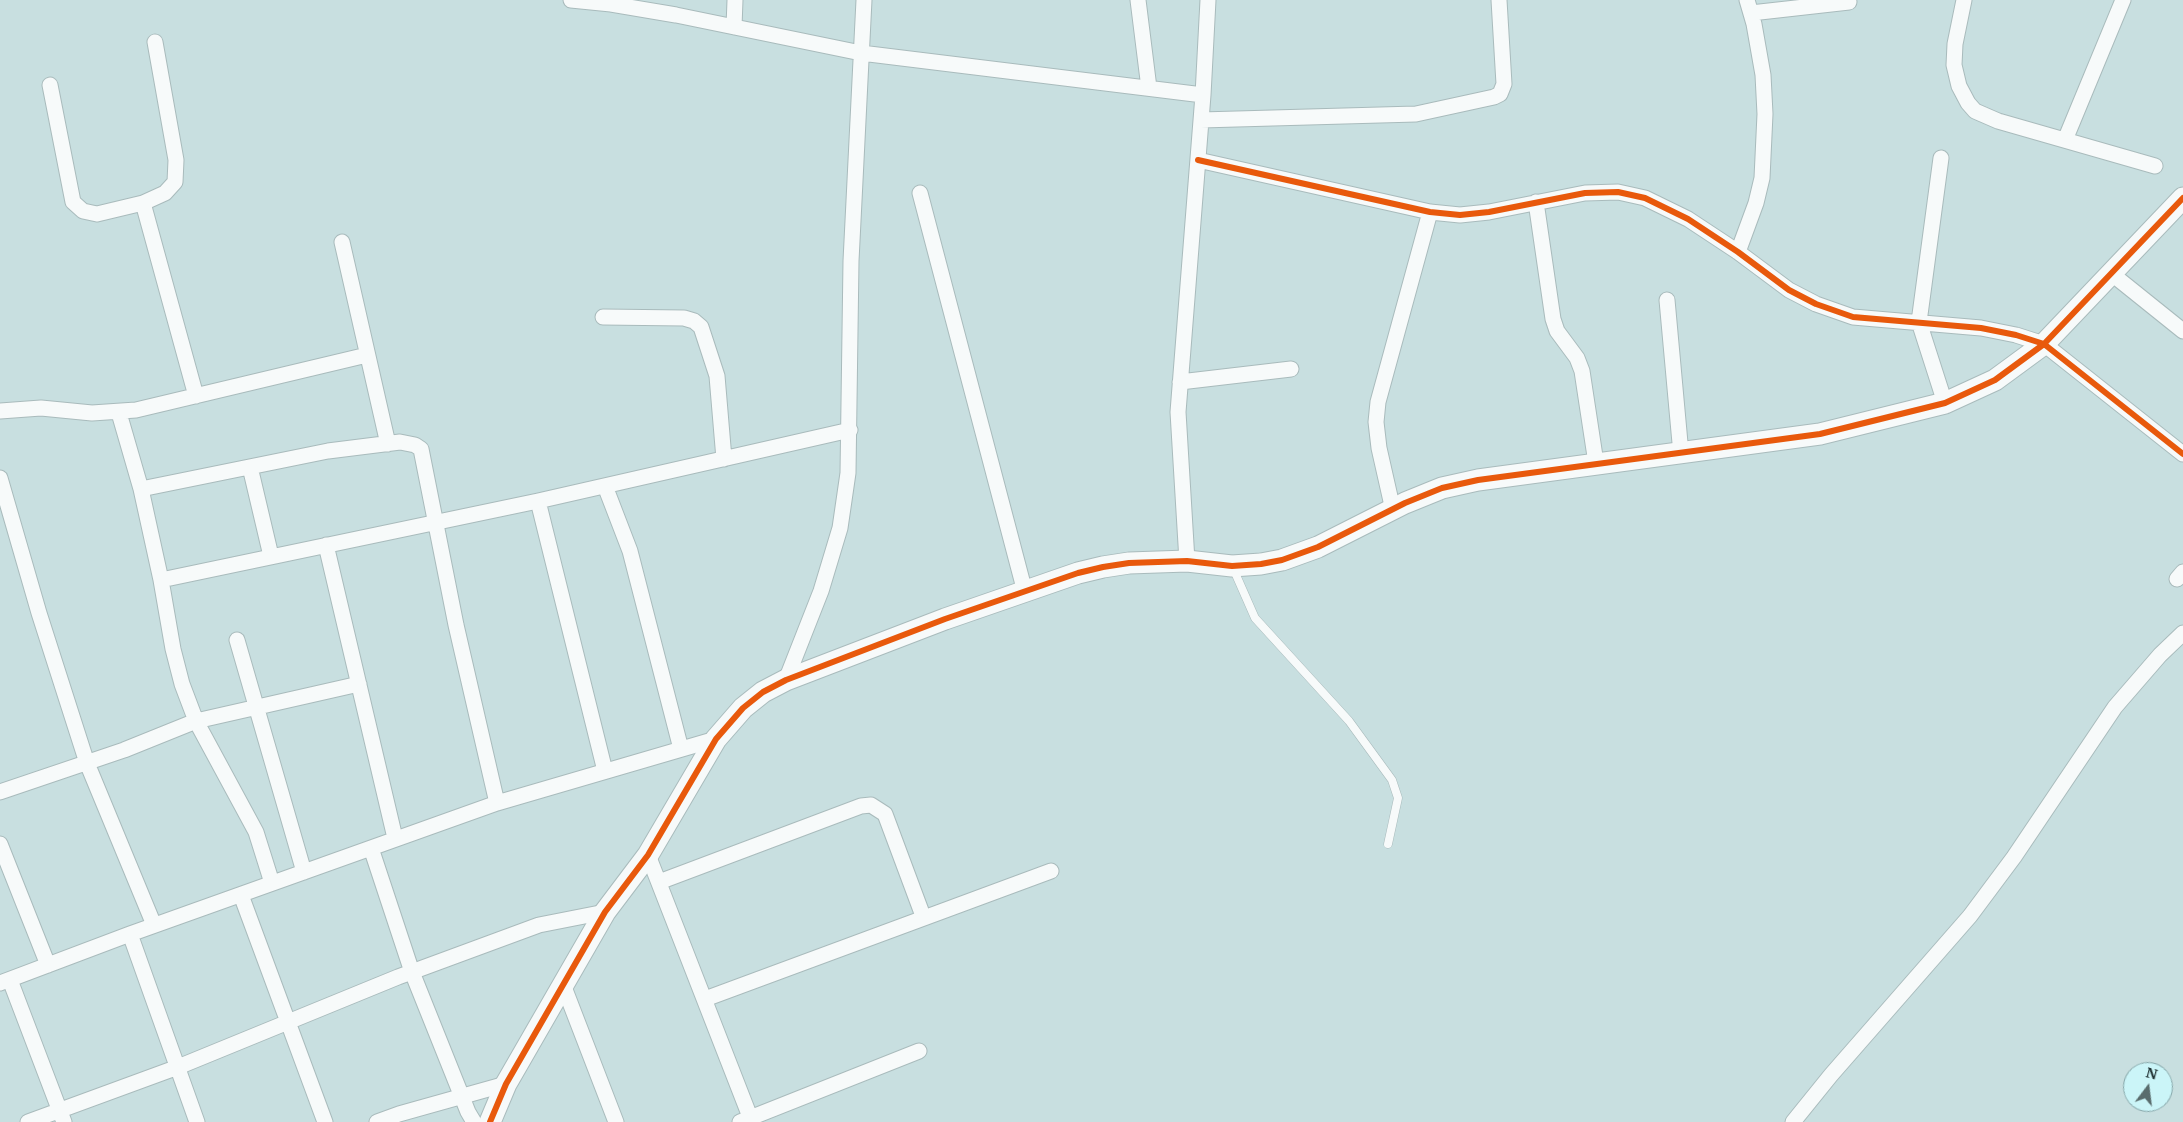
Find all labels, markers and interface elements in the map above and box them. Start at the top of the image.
north arrow [2123,1062,2173,1112]
text: N [2144,1063,2159,1084]

